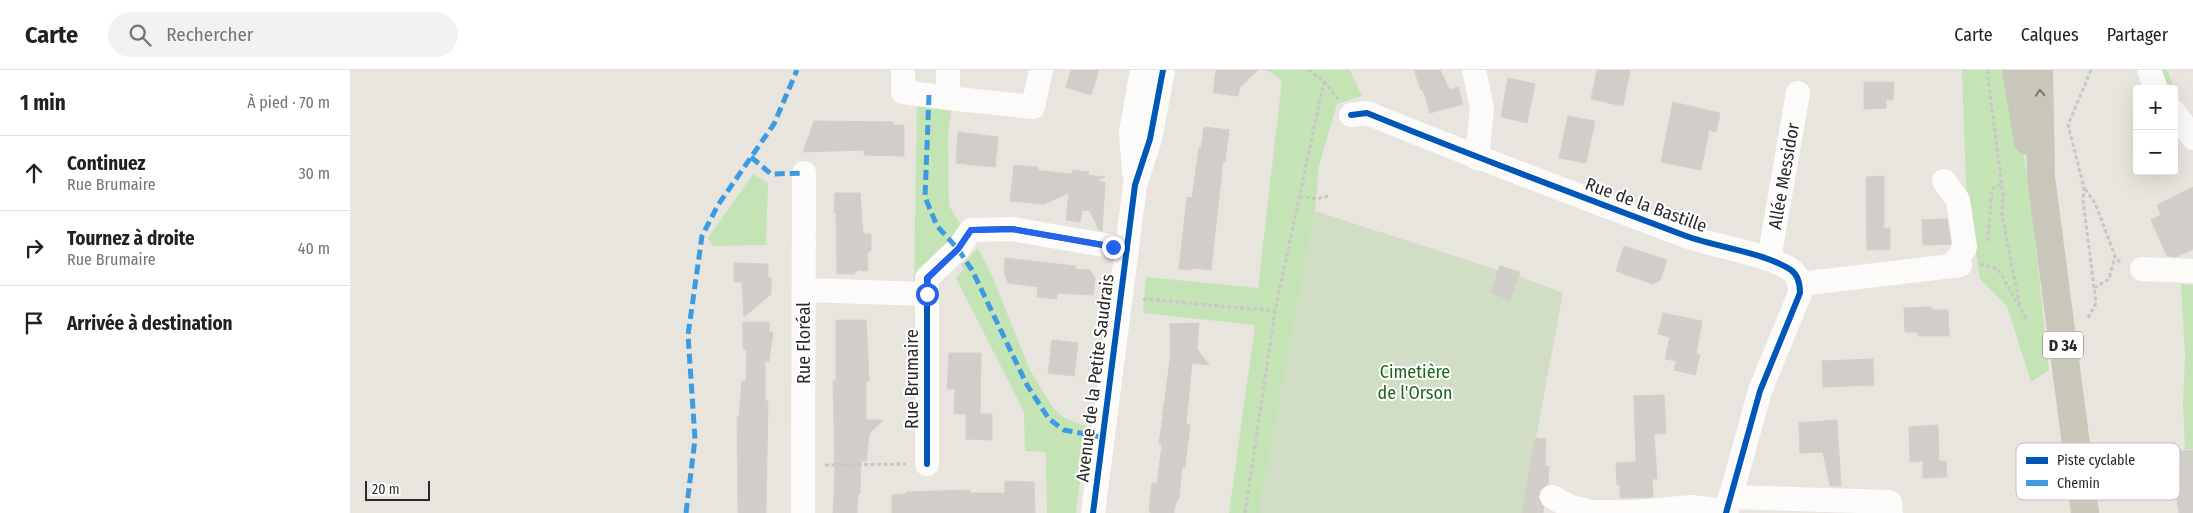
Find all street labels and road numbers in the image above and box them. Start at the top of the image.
street label: Allée Messidor [1764,120,1804,231]
street label: Rue de la Bastille [1582,173,1710,237]
street label: Avenue de la Petite Saudrais [1071,272,1119,483]
street label: Rue Floréal [793,302,815,384]
street label: Rue Brumaire [901,329,923,429]
road number: D 34 [2043,332,2083,358]

